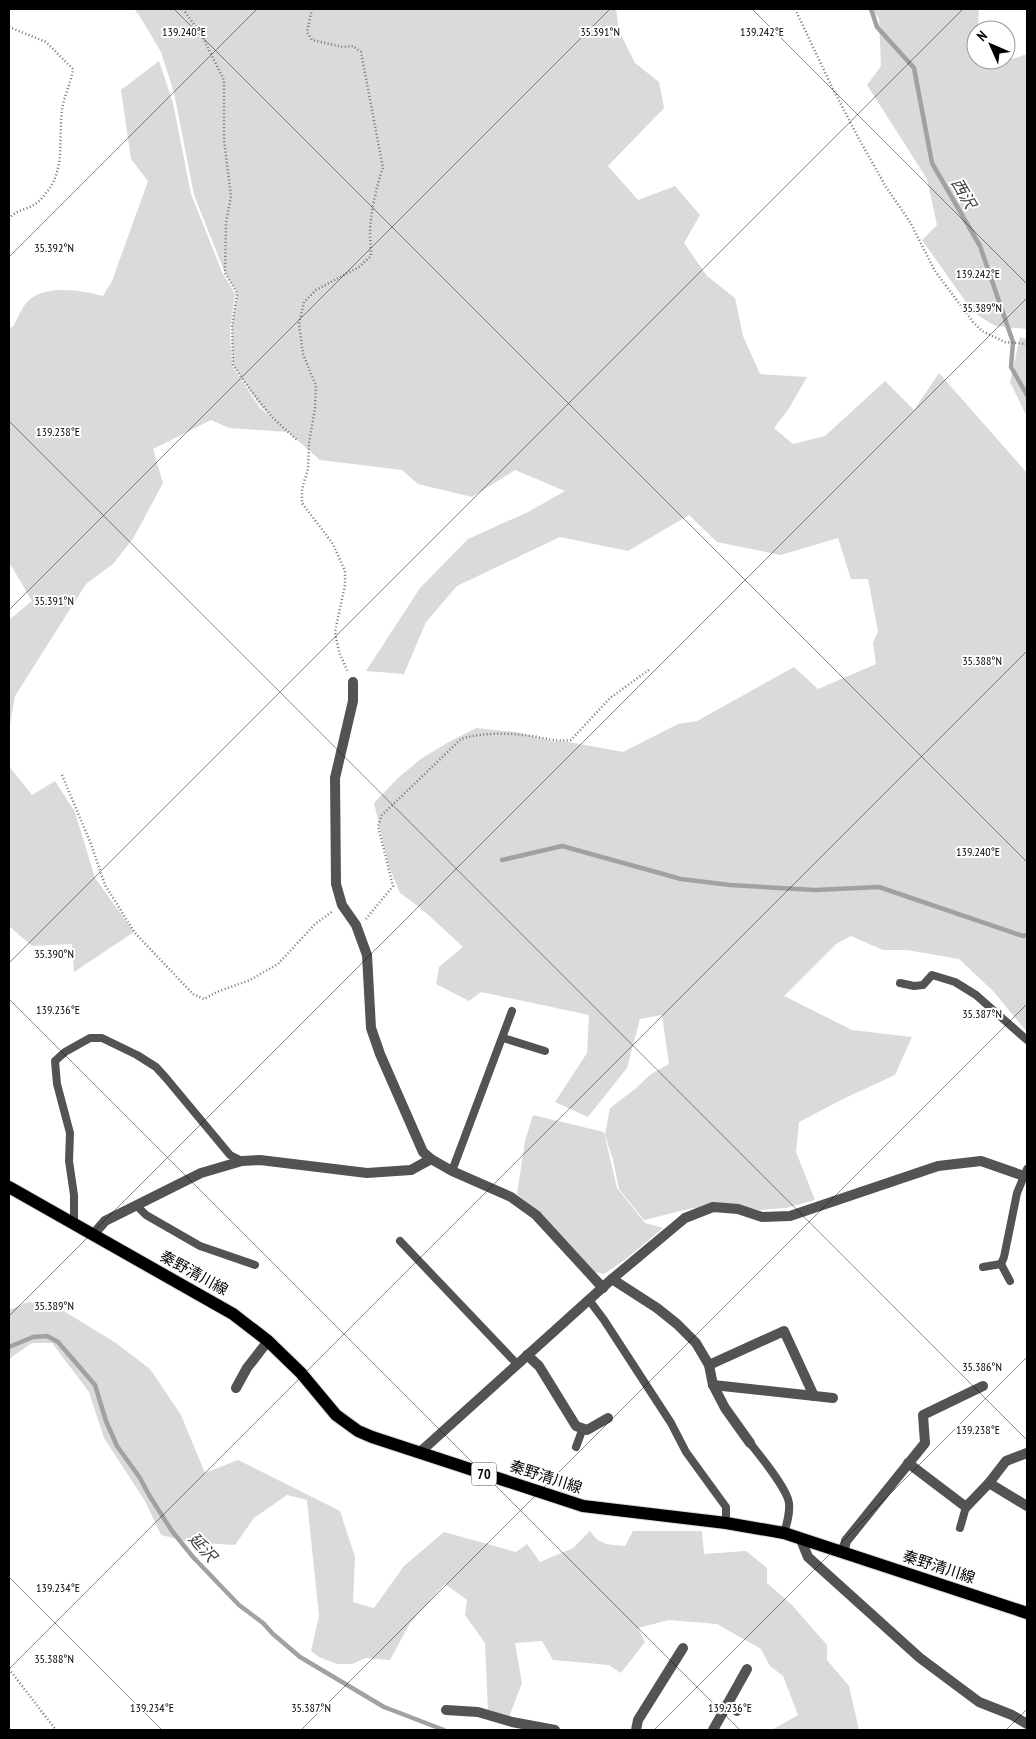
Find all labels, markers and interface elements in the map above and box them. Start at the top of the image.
north arrow [966,20,1016,70]
text: 139.240°E [162,24,206,39]
text: 35.391°N [580,24,620,39]
text: 139.242°E [740,24,784,39]
text: N [973,27,991,45]
water label: 西沢 [947,174,982,214]
text: 35.392°N [34,240,74,255]
text: 139.242°E [956,266,1000,281]
text: 35.389°N [962,300,1002,315]
text: 139.238°E [36,424,80,439]
text: 35.391°N [34,593,74,608]
text: 35.388°N [962,653,1002,668]
text: 139.240°E [956,844,1000,859]
text: 35.390°N [34,946,74,961]
text: 139.236°E [36,1002,80,1017]
text: 35.387°N [962,1006,1002,1021]
street label: 秦野清川線 [157,1246,232,1299]
text: 35.389°N [34,1298,74,1313]
text: 35.386°N [962,1359,1002,1374]
text: 139.238°E [956,1422,1000,1437]
street label: 秦野清川線 [508,1456,585,1497]
road number: 70 [472,1462,496,1486]
water label: 延沢 [185,1528,222,1567]
street label: 秦野清川線 [901,1546,978,1587]
text: 139.234°E [36,1580,80,1595]
text: 35.388°N [34,1651,74,1666]
text: 139.234°E [130,1700,174,1715]
text: 35.387°N [291,1700,331,1715]
text: 139.236°E [708,1700,752,1715]

